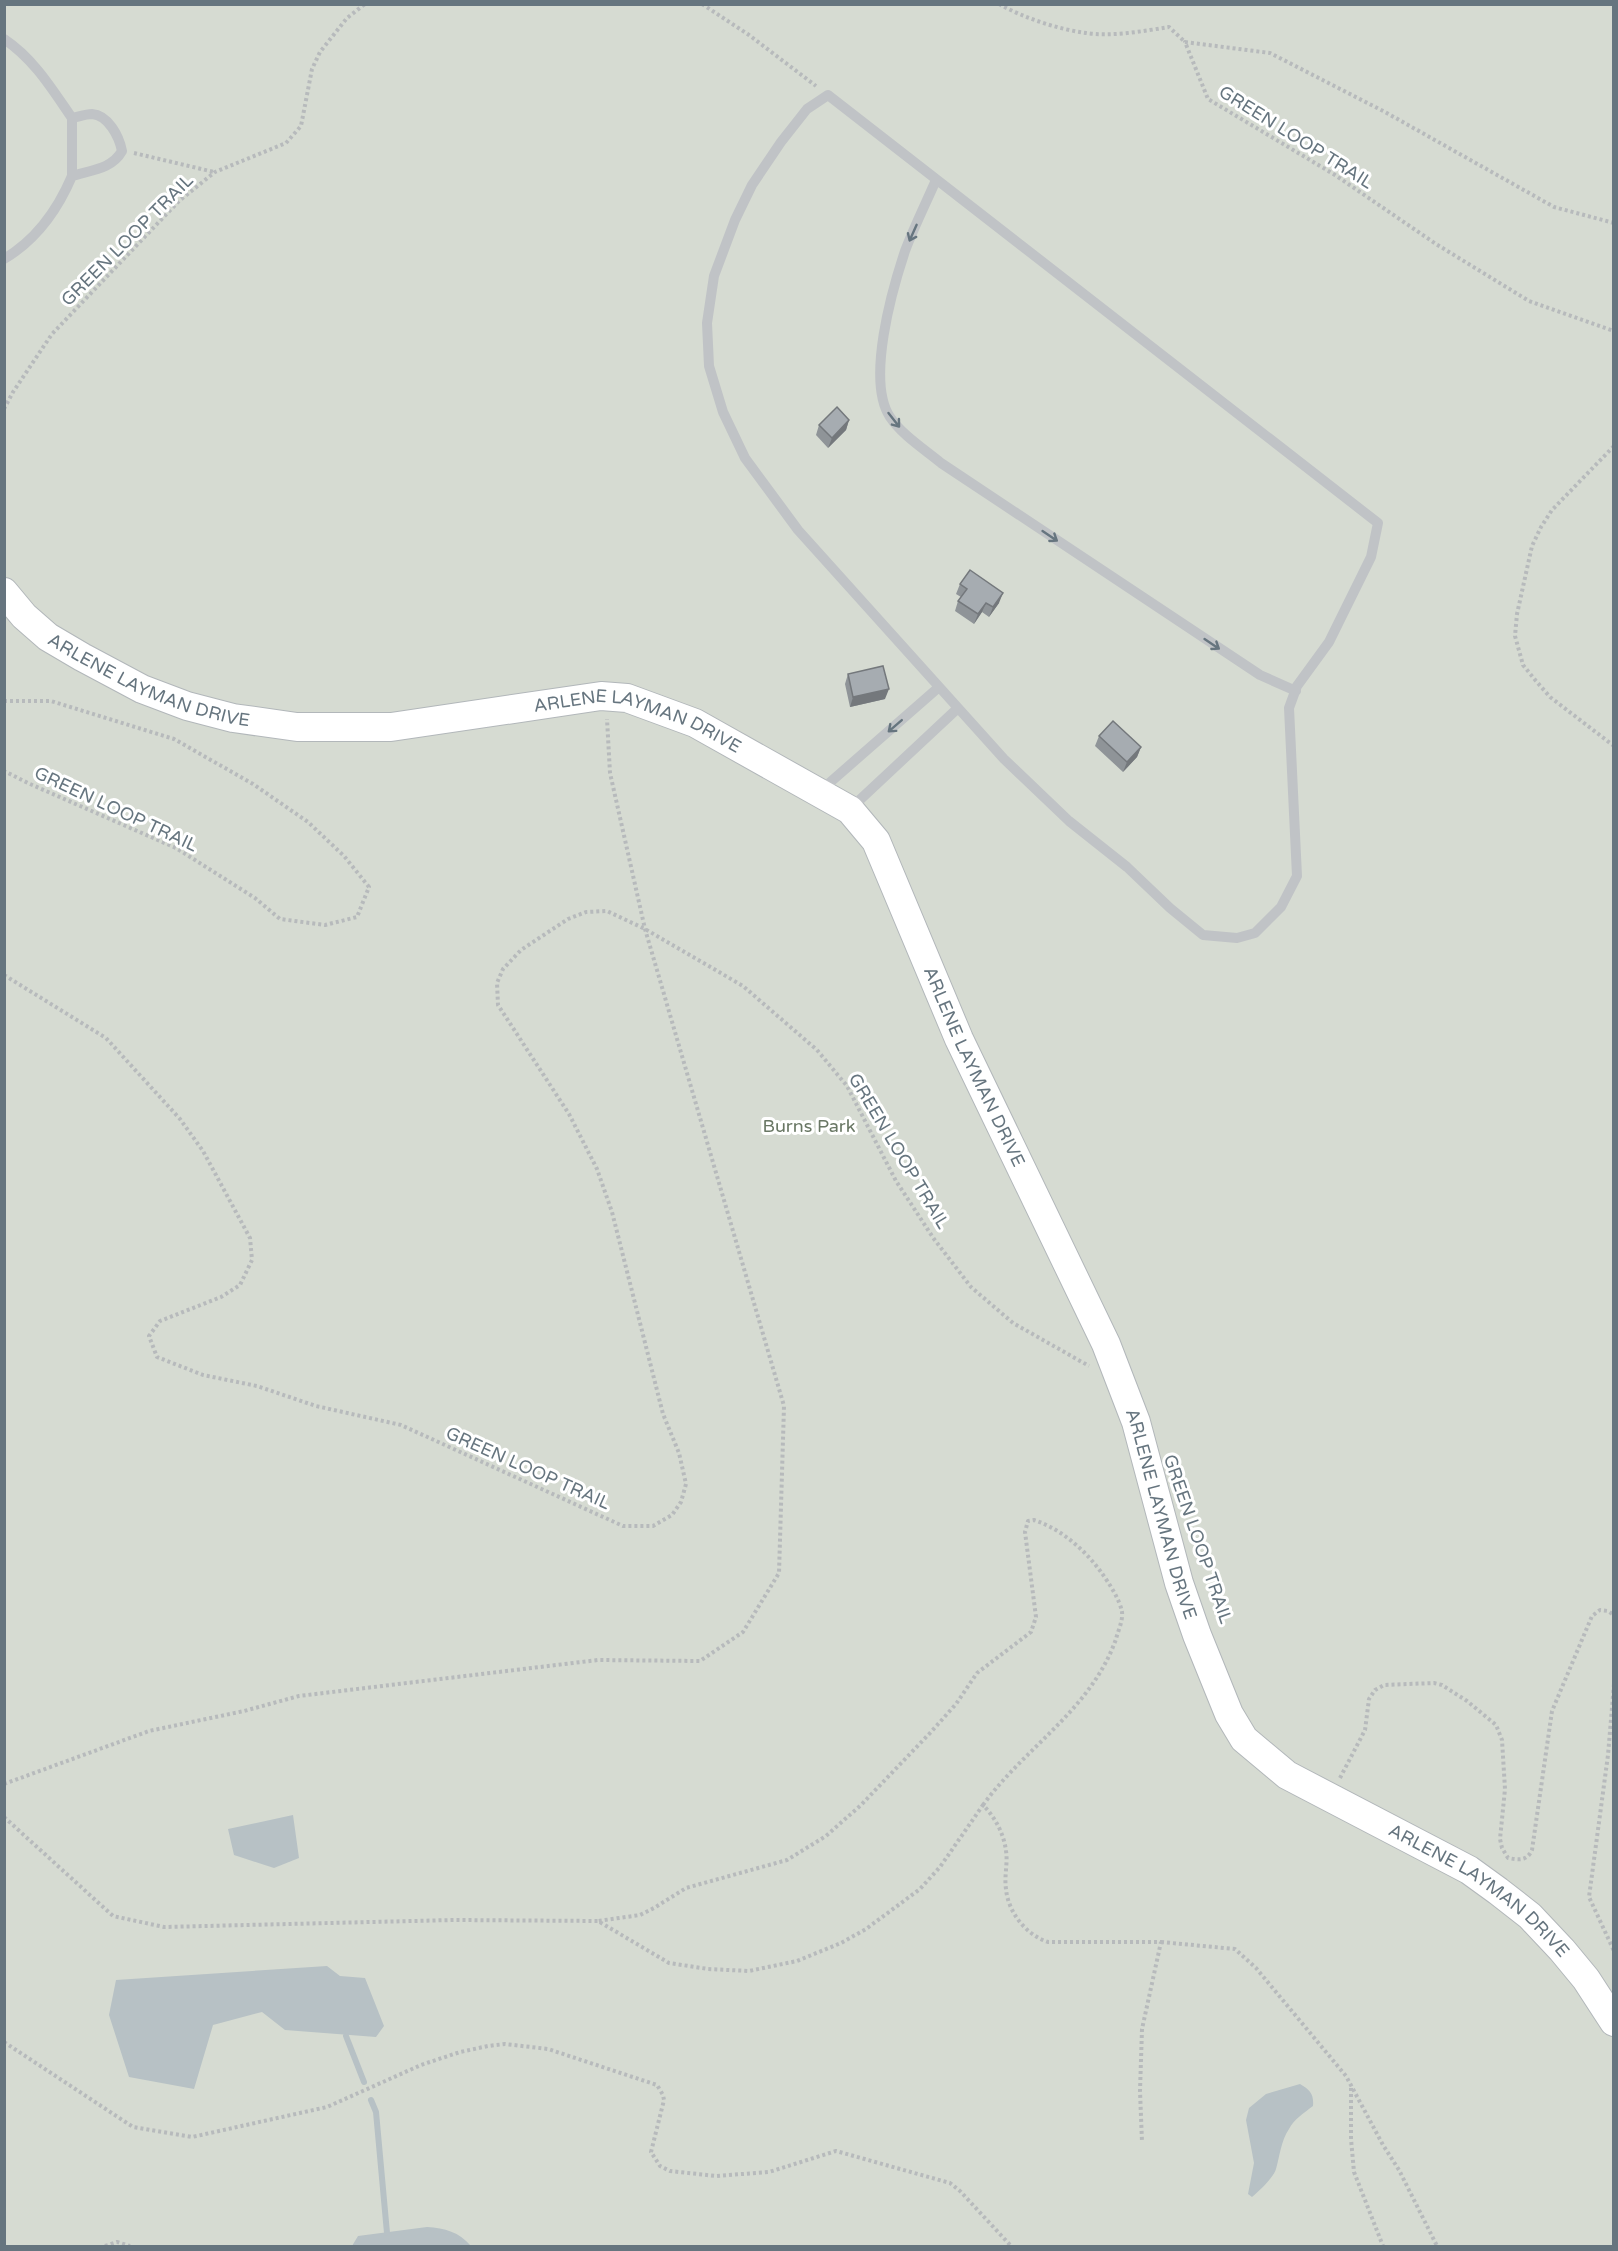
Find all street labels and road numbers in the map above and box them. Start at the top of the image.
street label: GREEN LOOP TRAIL [1215,81,1378,194]
street label: GREEN LOOP TRAIL [56,169,198,311]
street label: ARLENE LAYMAN DRIVE [44,628,251,731]
street label: ARLENE LAYMAN DRIVE [532,685,745,758]
street label: GREEN LOOP TRAIL [31,761,202,857]
street label: ARLENE LAYMAN DRIVE [919,963,1030,1170]
street label: GREEN LOOP TRAIL [844,1069,954,1233]
street label: ARLENE LAYMAN DRIVE [1121,1405,1202,1622]
street label: GREEN LOOP TRAIL [442,1422,614,1514]
street label: GREEN LOOP TRAIL [1159,1451,1238,1627]
street label: ARLENE LAYMAN DRIVE [1385,1819,1574,1961]

